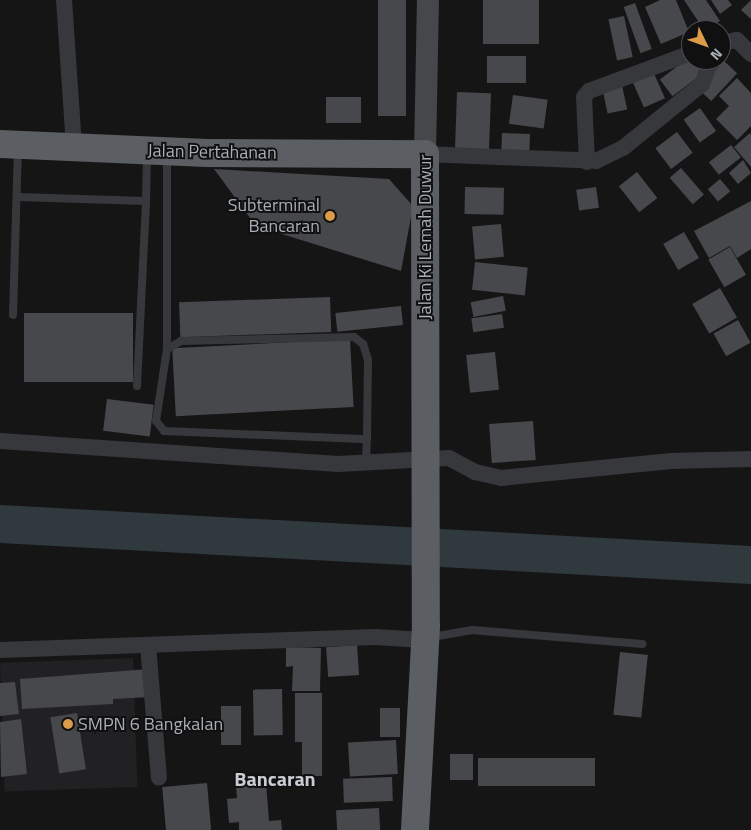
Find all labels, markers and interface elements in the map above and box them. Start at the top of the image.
north arrow [681,20,731,70]
text: N [706,44,728,65]
street label: Jalan Pertahanan [147,140,277,164]
street label: Jalan Ki Lemah Duwur [414,154,436,320]
place label: Subterminal Bancaran [228,195,320,238]
marker: Subterminal Bancaran [324,210,336,222]
place label: SMPN 6 Bangkalan [78,713,223,735]
marker: SMPN 6 Bangkalan [62,718,74,730]
district label: Bancaran [234,766,316,790]

